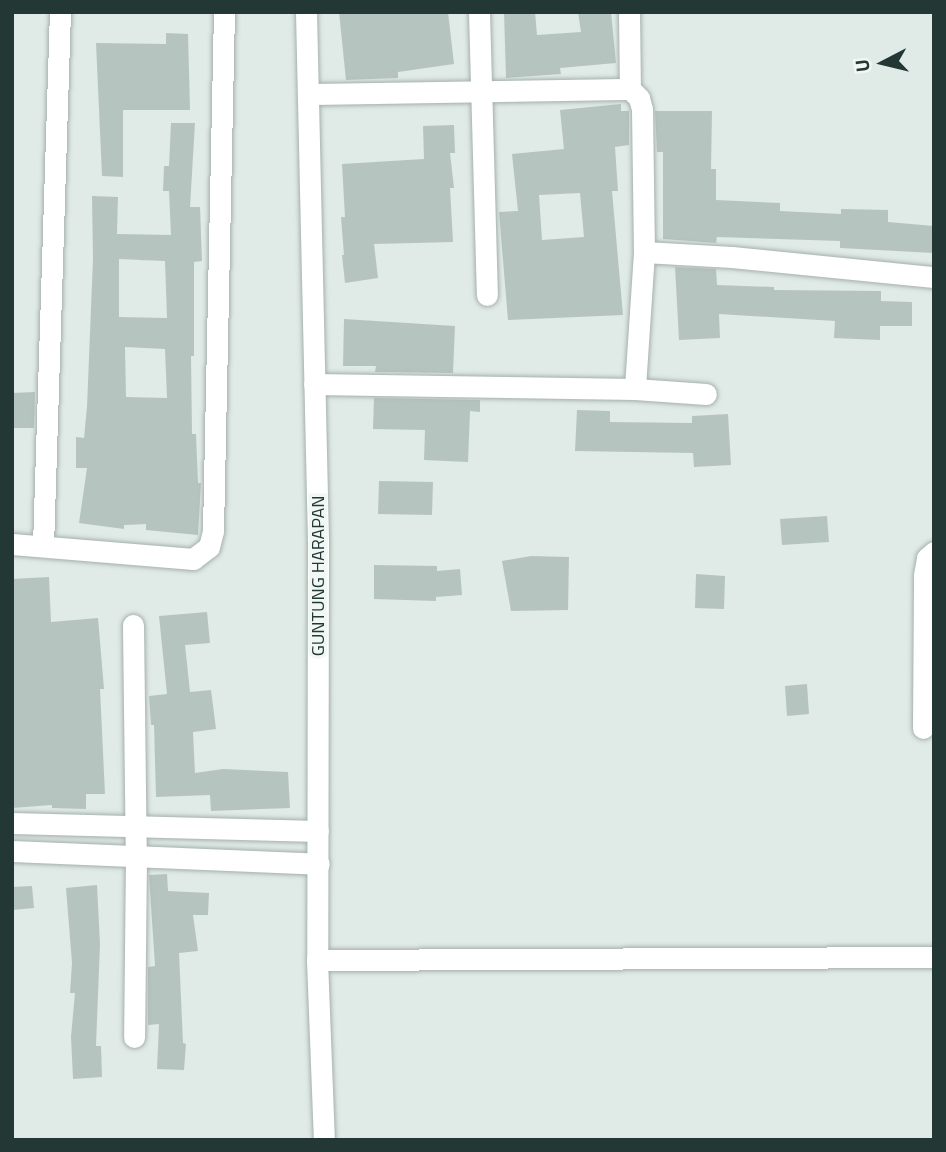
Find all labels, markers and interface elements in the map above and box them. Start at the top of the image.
north arrow [848,28,918,98]
text: U [847,58,877,74]
street label: GUNTUNG HARAPAN [307,496,329,656]

